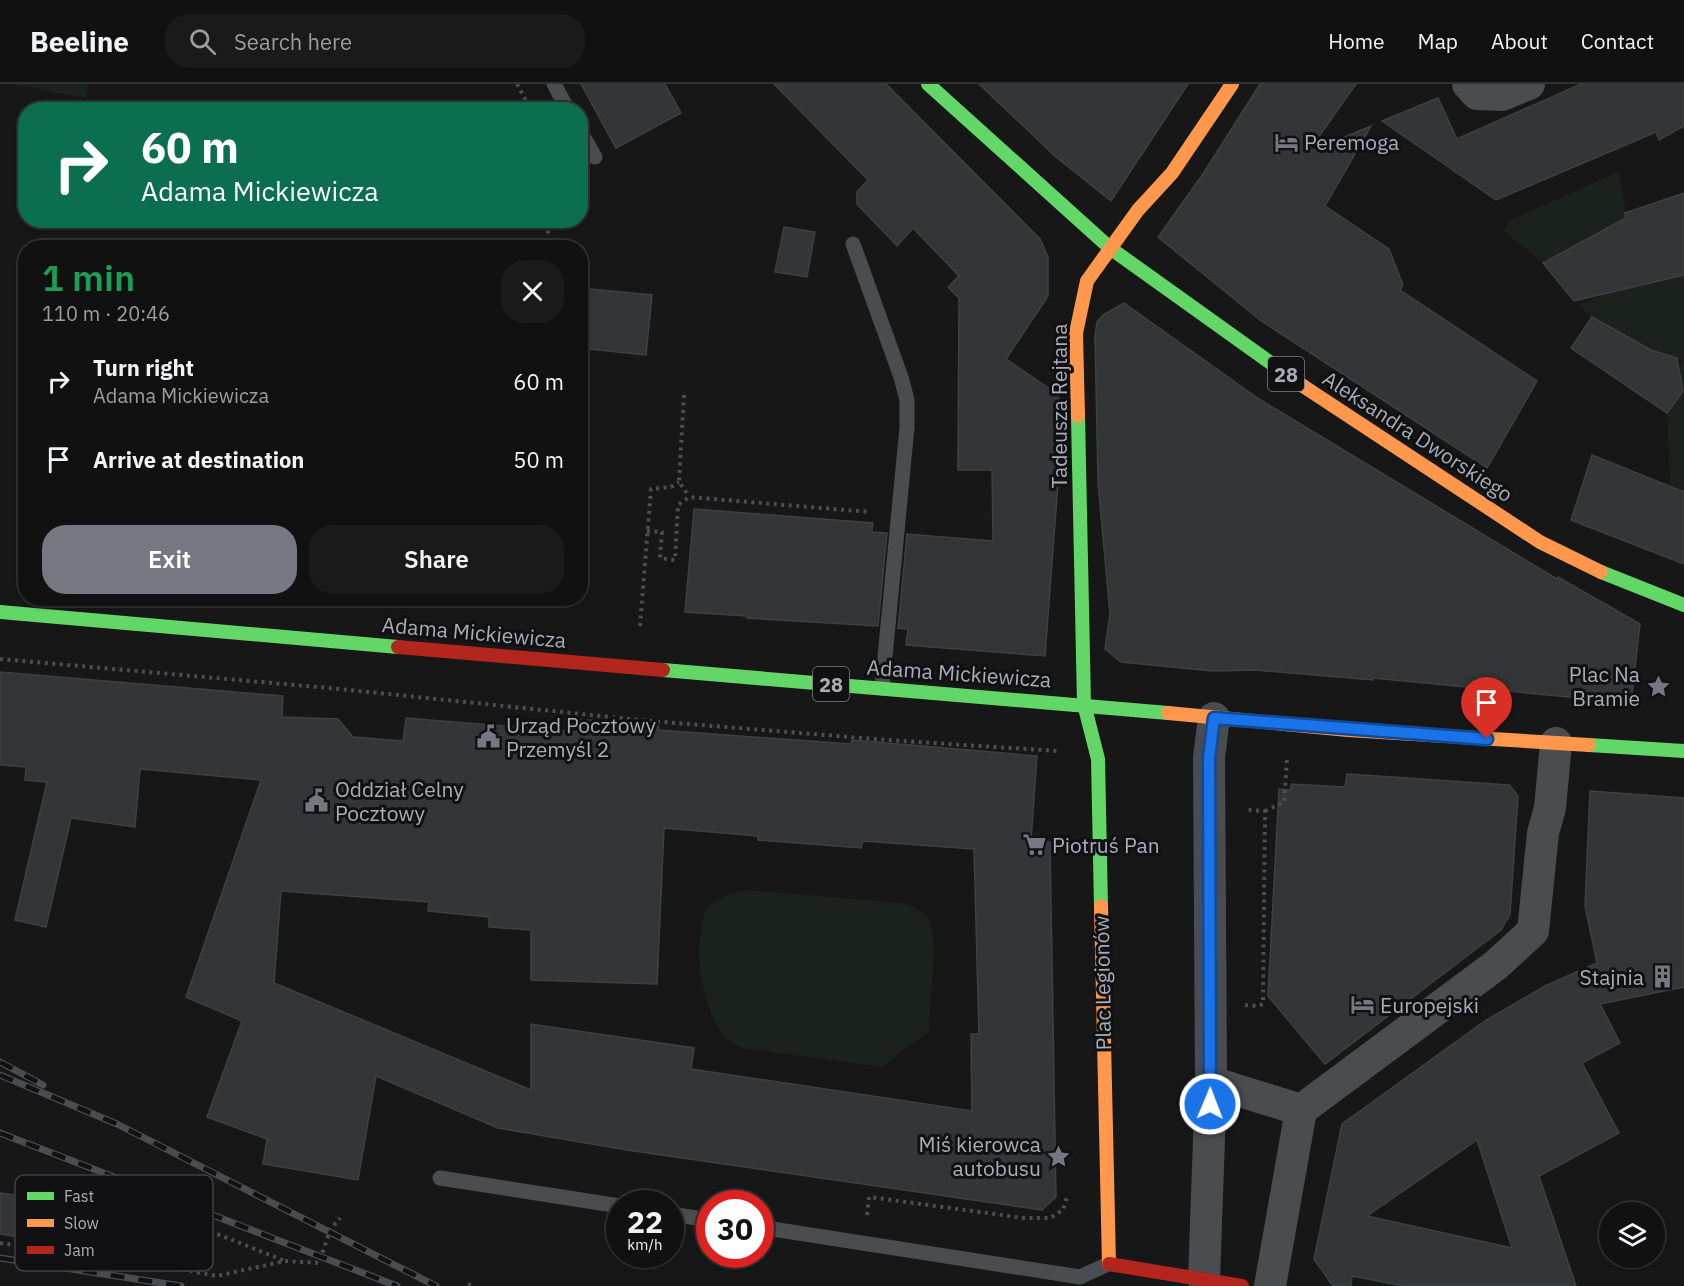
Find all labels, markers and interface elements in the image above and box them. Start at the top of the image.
search box [165,14,585,68]
text: Beeline [30,23,129,60]
icon: search [186,25,219,58]
text: Search here [234,27,352,56]
text: Home [1328,27,1385,55]
text: Map [1418,27,1458,55]
text: About [1491,27,1548,55]
text: Contact [1581,27,1654,55]
text: 60 m [141,120,239,175]
icon: right [42,126,120,204]
place label: Peremoga [1304,128,1399,156]
hotel icon: Peremoga [1273,129,1299,155]
text: Adama Mickiewicza [141,173,379,208]
text: 1 min [42,254,135,301]
button: close [501,260,564,323]
text: 110 m · 20:46 [42,300,170,327]
street label: Tadeusza Rejtana [1045,324,1073,488]
text: Turn right [93,353,194,382]
road number: 28 [1268,357,1304,391]
street label: Aleksandra Dworskiego [1318,364,1518,508]
icon: right [42,365,75,398]
text: 60 m [513,367,564,396]
text: Adama Mickiewicza [93,382,269,409]
icon: arrive [42,443,75,476]
text: Arrive at destination [93,445,304,474]
text: 50 m [513,445,564,474]
button: Exit [42,525,297,594]
button: Share [309,525,564,594]
street label: Adama Mickiewicza [381,610,567,654]
street label: Adama Mickiewicza [866,653,1052,693]
place label: Plac Na Bramie [1569,660,1640,712]
road number: 28 [813,667,849,701]
place icon: Plac Na Bramie [1645,673,1671,699]
pin [1461,677,1512,739]
icon: arrive [1470,686,1503,719]
place label: Urząd Pocztowy Przemyśl 2 [506,711,656,763]
public building icon: Urząd Pocztowy Przemyśl 2 [475,724,501,750]
place label: Oddział Celny Pocztowy [335,775,464,827]
public building icon: Oddział Celny Pocztowy [304,788,330,814]
place label: Piotruś Pan [1052,831,1160,859]
supermarket icon: Piotruś Pan [1021,832,1047,858]
street label: Plac Legionów [1087,915,1117,1051]
place label: Stajnia [1580,963,1644,991]
building icon: Stajnia [1649,964,1675,990]
place label: Europejski [1380,991,1479,1019]
hotel icon: Europejski [1349,992,1375,1018]
position arrow [1178,1072,1242,1136]
place label: Miś kierowca autobusu [919,1130,1041,1182]
place icon: Miś kierowca autobusu [1046,1143,1072,1169]
legend [15,1175,213,1271]
text: Fast [64,1186,94,1206]
speed limit sign: 30 [696,1190,774,1268]
text: 22 [627,1202,663,1241]
map controls [1599,1202,1665,1268]
button: layers [1599,1202,1665,1268]
text: Slow [64,1213,99,1233]
text: km/h [627,1235,663,1254]
text: Jam [64,1240,95,1260]

